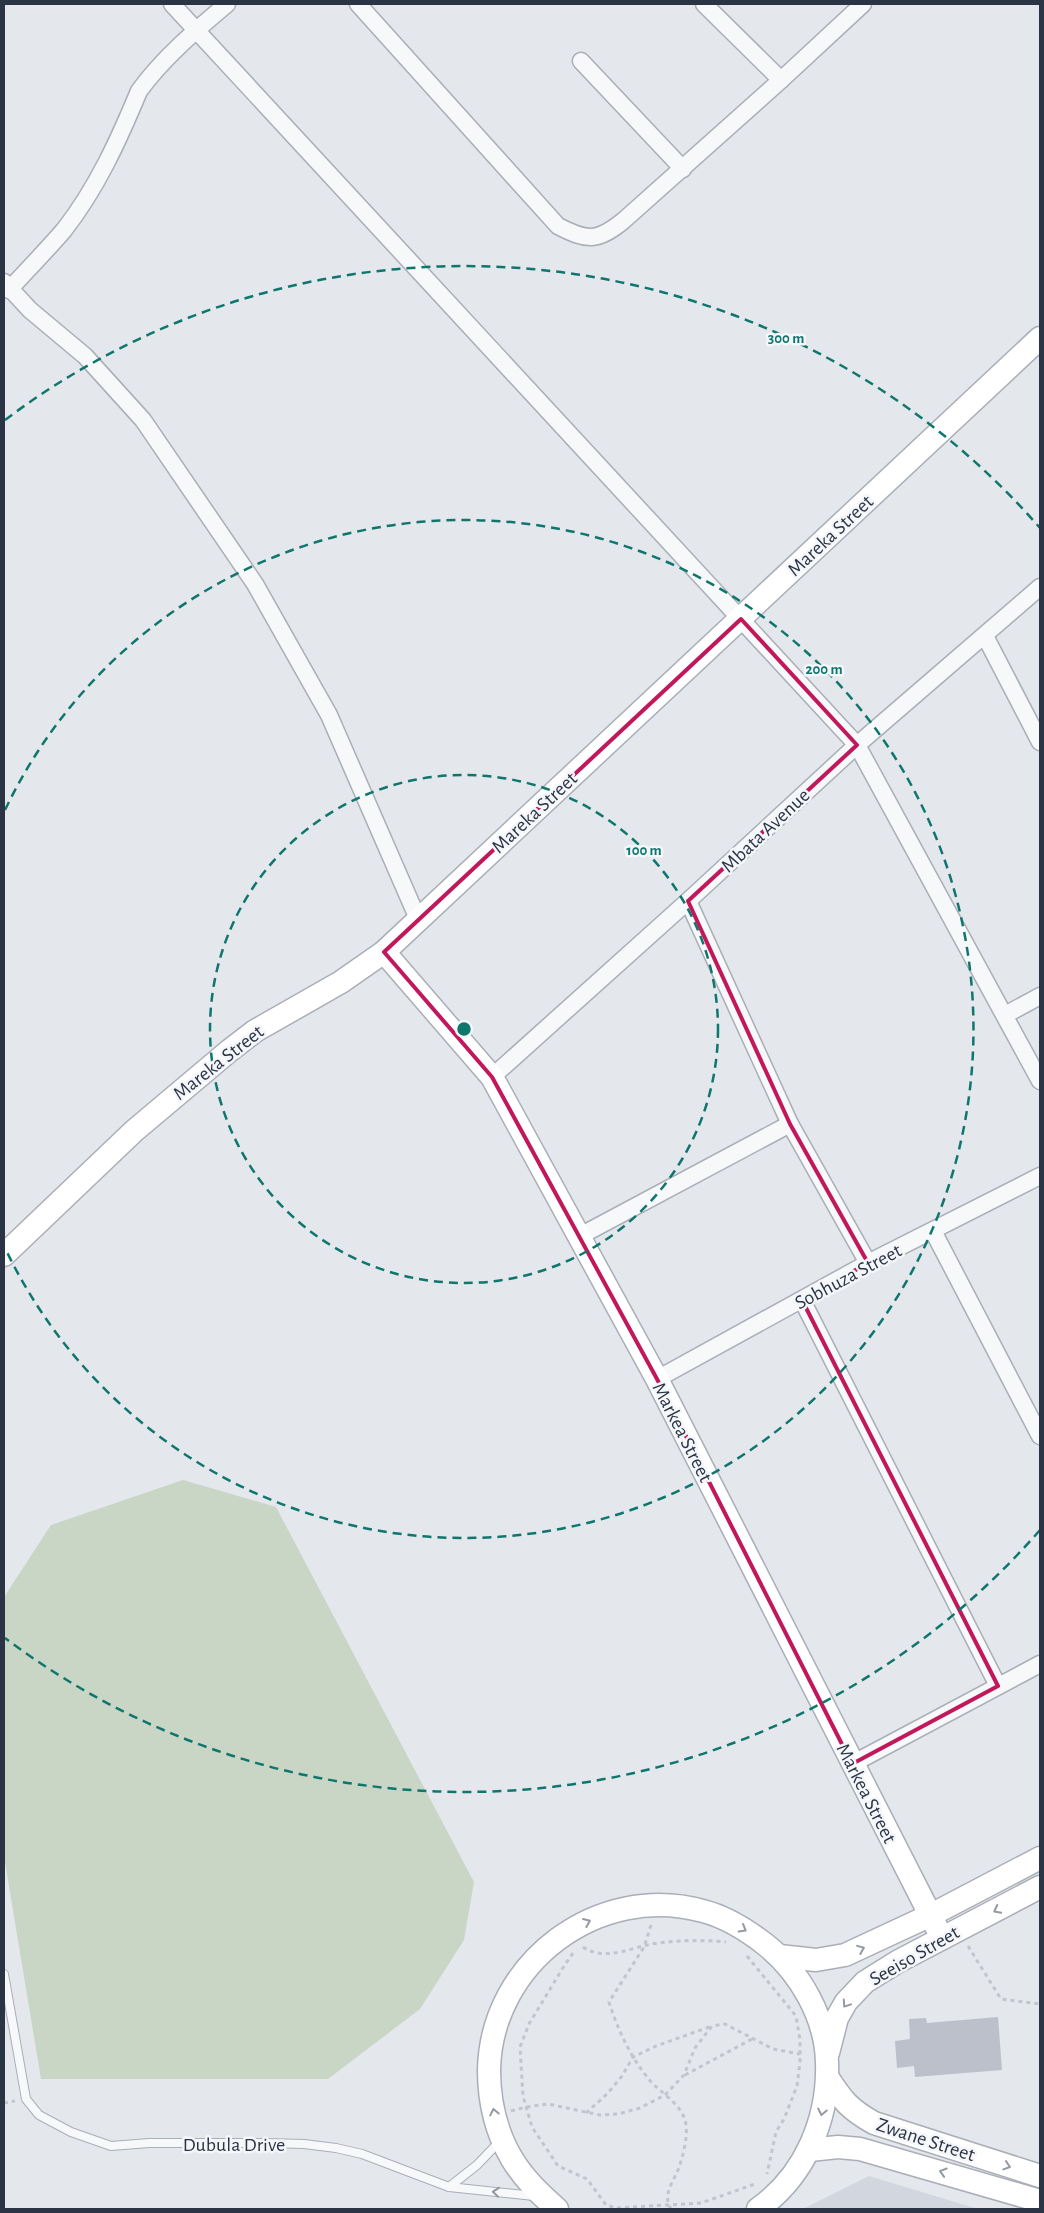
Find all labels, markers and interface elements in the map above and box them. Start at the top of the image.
text: 300 m [768,331,804,346]
street label: Mareka Street [784,491,878,580]
text: 200 m [805,662,843,677]
street label: Mareka Street [488,768,582,857]
street label: Mbata Avenue [718,785,814,876]
text: 100 m [626,843,662,858]
centre of rings [455,1020,473,1038]
street label: Mareka Street [170,1021,268,1104]
street label: Sobhuza Street [792,1240,906,1313]
street label: Markea Street [649,1379,716,1486]
street label: Markea Street [833,1740,900,1847]
one-way arrow [993,1904,1002,1914]
one-way arrow [582,1917,591,1928]
street label: Seeiso Street [866,1922,963,1990]
one-way arrow [737,1923,746,1933]
one-way arrow [856,1944,865,1955]
one-way arrow [843,1998,852,2008]
one-way arrow [489,2108,499,2117]
one-way arrow [817,2108,828,2117]
street label: Zwane Street [874,2115,978,2165]
street label: Dubula Drive [183,2135,285,2155]
one-way arrow [1003,2160,1011,2170]
one-way arrow [940,2167,948,2177]
one-way arrow [492,2187,500,2198]

